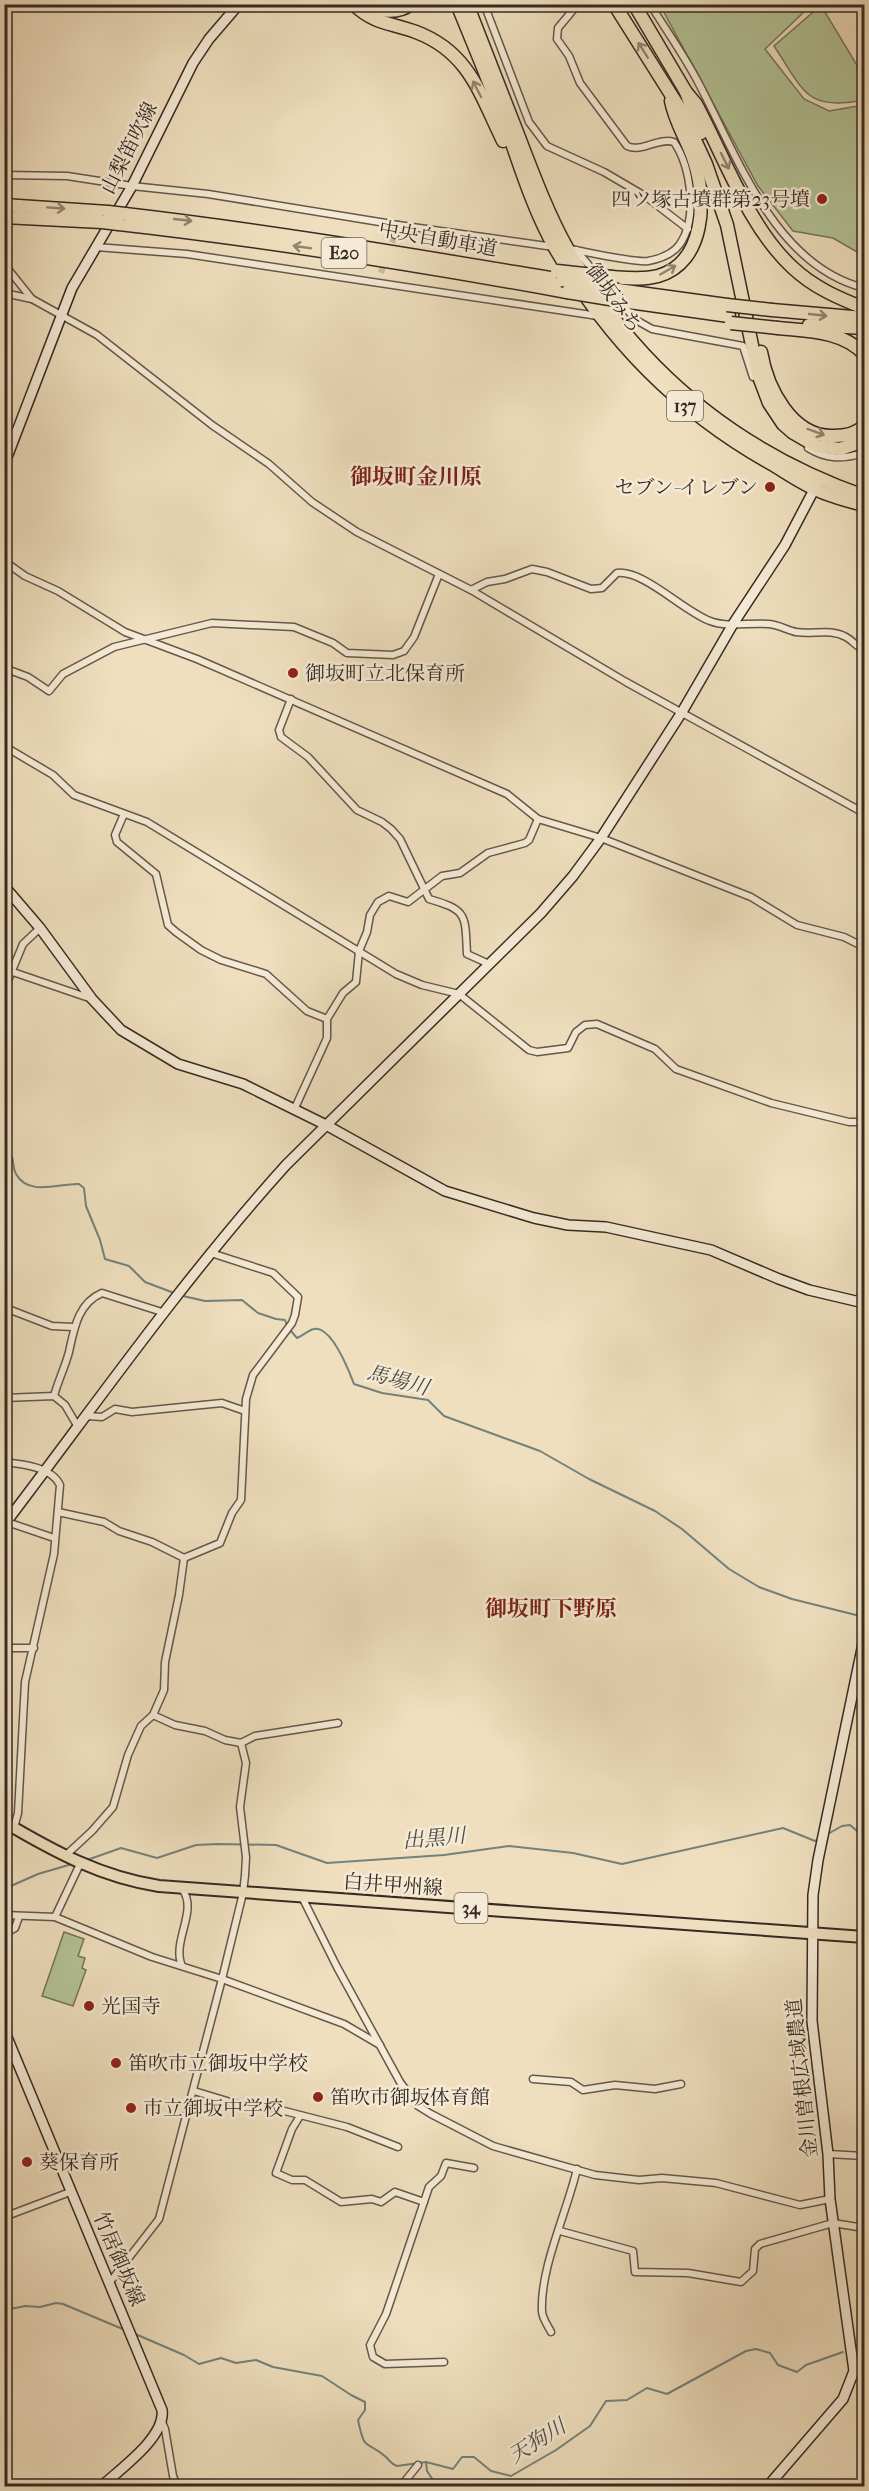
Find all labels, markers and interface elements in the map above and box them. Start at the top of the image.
one-way arrow [637,42,649,59]
one-way arrow [471,81,483,99]
street label: 山梨笛吹線 [96,98,162,198]
one-way arrow [719,152,731,169]
place label: 四ツ塚古墳群第23号墳 [612,188,810,211]
marker: 四ツ塚古墳群第23号墳 [815,192,829,206]
one-way arrow [46,203,66,214]
one-way arrow [172,215,192,226]
street label: 中央自動車道 [377,217,499,261]
road number: E20 [322,238,366,268]
one-way arrow [293,242,313,253]
street label: 御坂みち [581,259,647,337]
one-way arrow [659,264,676,276]
one-way arrow [808,310,828,321]
road number: 137 [667,391,703,421]
one-way arrow [806,428,824,439]
district label: 御坂町金川原 [350,464,482,490]
place label: セブン-イレブン [614,476,758,499]
marker: セブン-イレブン [763,480,777,494]
place label: 御坂町立北保育所 [305,662,465,685]
marker: 御坂町立北保育所 [286,666,300,680]
water label: 馬場川 [364,1360,433,1400]
district label: 御坂町下野原 [485,1596,617,1622]
water label: 出黒川 [402,1823,468,1853]
street label: 白井甲州線 [342,1870,444,1900]
road number: 34 [454,1893,488,1923]
place label: 光国寺 [101,1995,161,2018]
street label: 金川曽根広域農道 [782,1997,822,2159]
marker: 光国寺 [82,1999,96,2013]
place label: 笛吹市立御坂中学校 [128,2052,308,2075]
marker: 笛吹市立御坂中学校 [109,2056,123,2070]
place label: 笛吹市御坂体育館 [330,2086,490,2109]
marker: 笛吹市御坂体育館 [311,2090,325,2104]
place label: 市立御坂中学校 [143,2097,283,2120]
marker: 市立御坂中学校 [124,2101,138,2115]
place label: 葵保育所 [39,2151,119,2174]
marker: 葵保育所 [20,2155,34,2169]
street label: 竹居御坂線 [89,2208,149,2310]
water label: 天狗川 [504,2413,572,2468]

